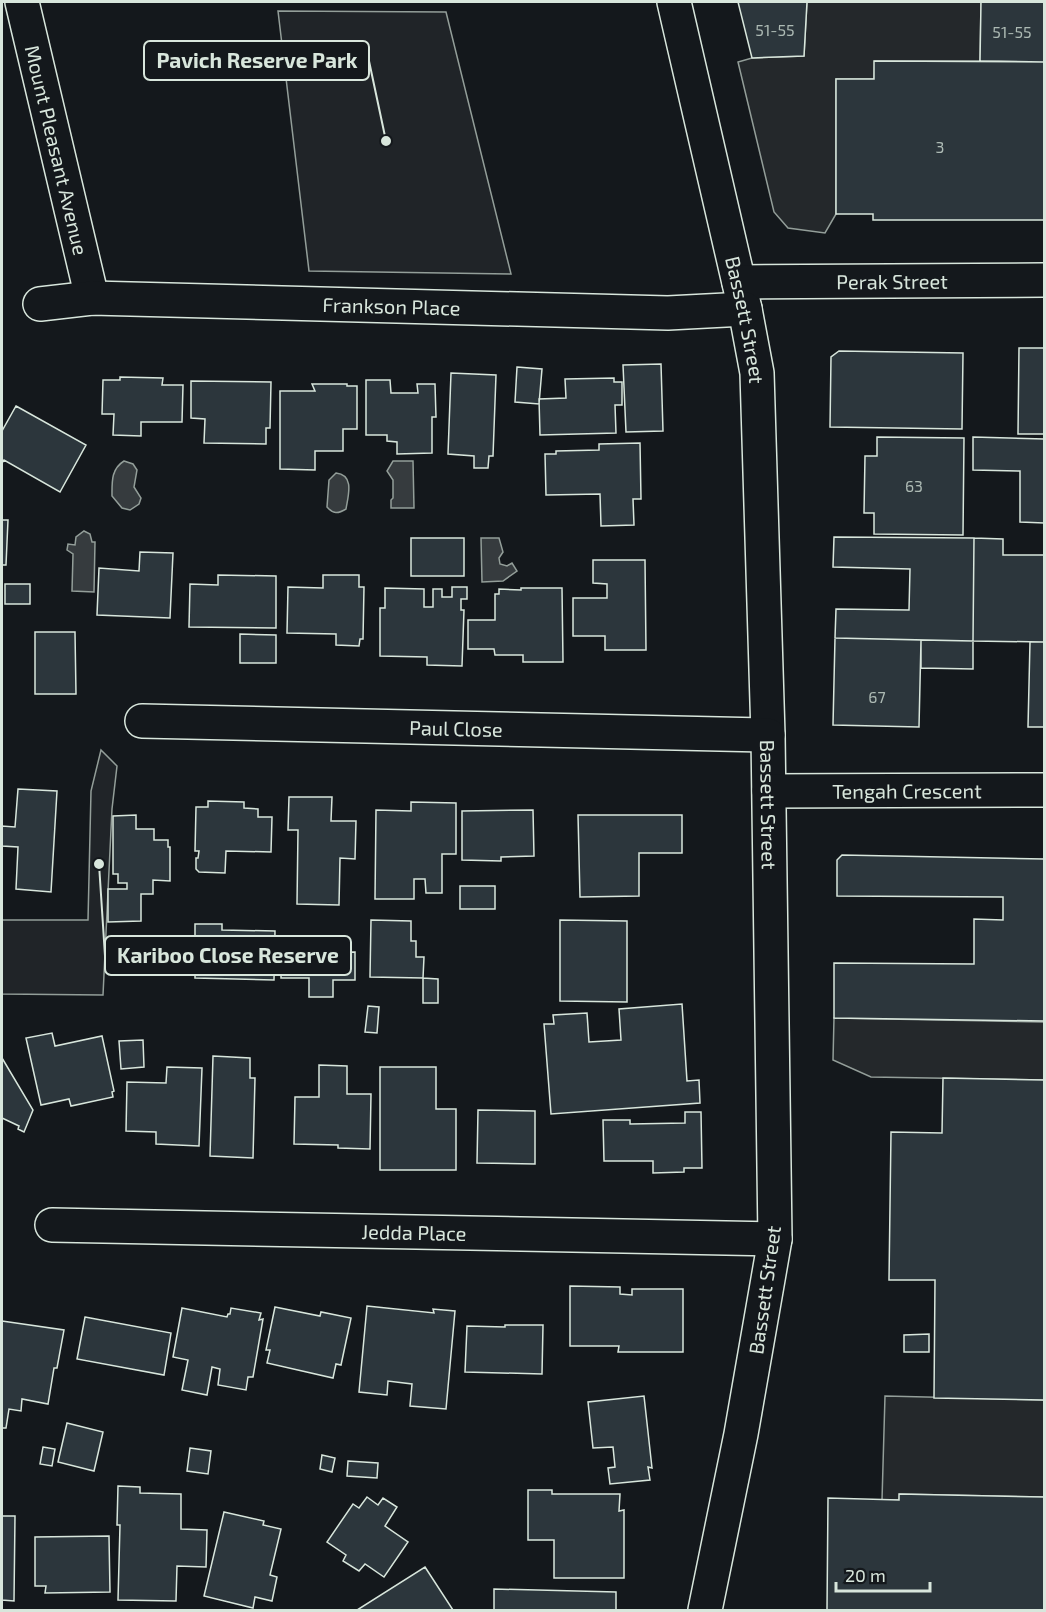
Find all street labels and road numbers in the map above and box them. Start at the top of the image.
street label: Mount Pleasant Avenue [21,43,93,257]
street label: Bassett Street [721,254,769,384]
street label: Perak Street [836,269,948,293]
street label: Frankson Place [322,292,461,320]
street label: Paul Close [409,715,503,741]
street label: Bassett Street [756,740,782,870]
street label: Tengah Crescent [832,778,982,803]
street label: Jedda Place [361,1219,467,1245]
street label: Bassett Street [743,1224,785,1356]

